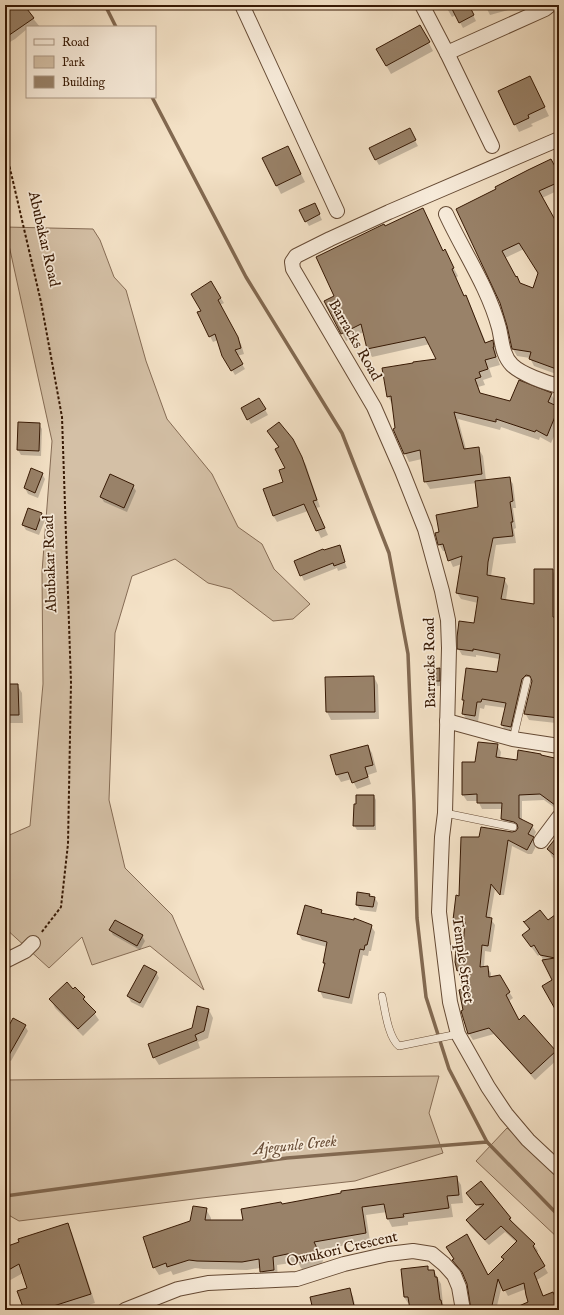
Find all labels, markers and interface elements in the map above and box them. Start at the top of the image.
legend [26,26,156,98]
text: Road [62,35,90,50]
text: Park [62,55,85,70]
text: Building [62,75,106,90]
street label: Abubakar Road [24,188,64,290]
street label: Barracks Road [324,296,386,385]
street label: Abubakar Road [39,514,61,614]
street label: Barracks Road [420,616,440,709]
street label: Temple Street [447,915,479,1005]
water label: Ajegunle Creek [250,1132,338,1161]
street label: Owukori Crescent [285,1227,399,1271]

